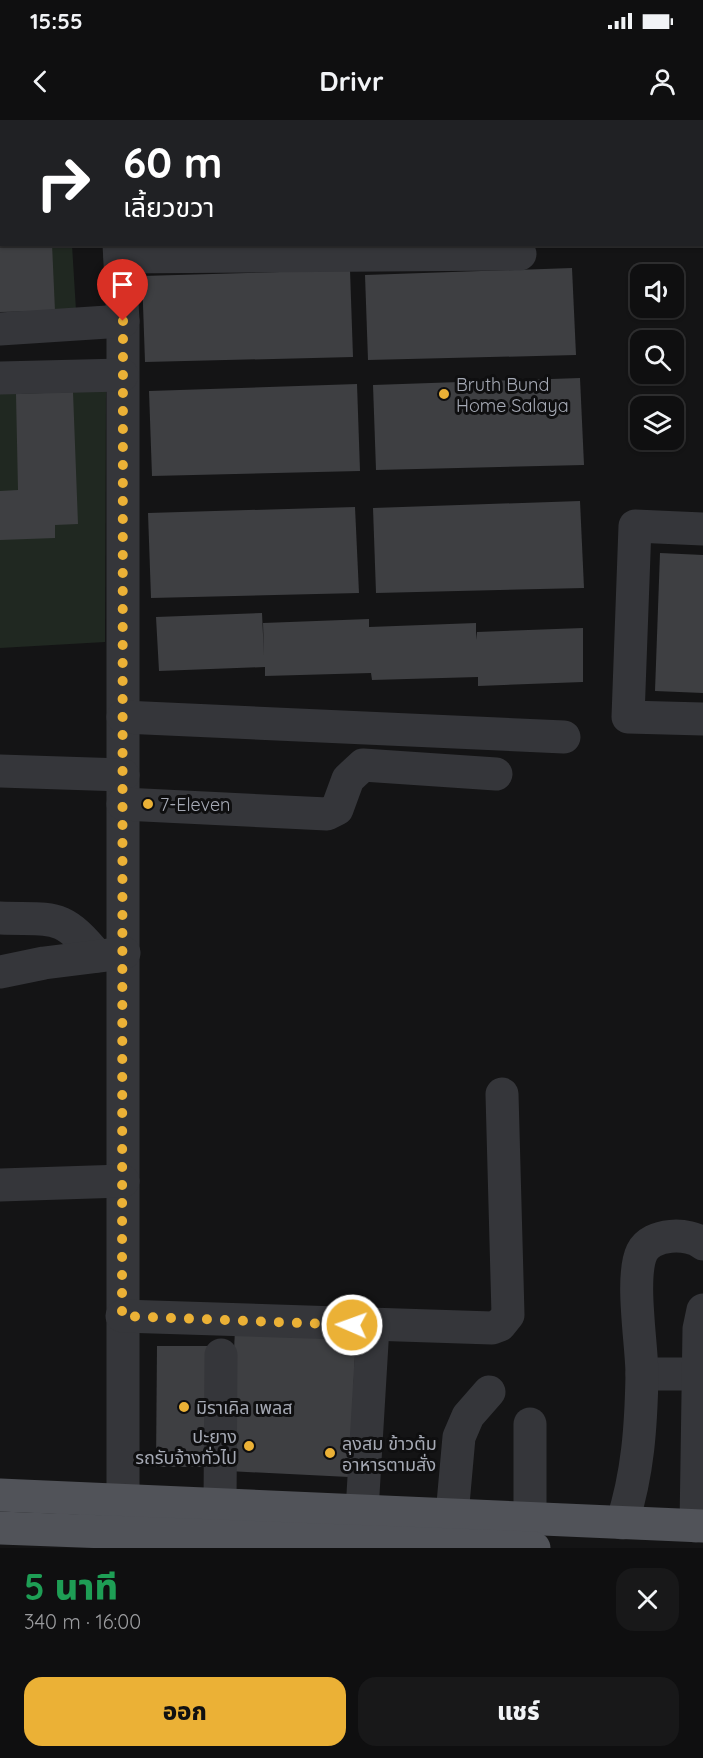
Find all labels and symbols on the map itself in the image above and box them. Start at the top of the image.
pin [97,259,148,321]
place label: Bruth Bund Home Salaya [456,373,569,417]
marker: Bruth Bund Home Salaya [437,387,451,401]
place label: 7-Eleven [160,793,231,816]
marker: 7-Eleven [141,797,155,811]
position arrow [320,1293,384,1357]
place label: มิราเคิล เพลส [196,1396,293,1419]
marker: มิราเคิล เพลส [177,1400,191,1414]
place label: ปะยาง รถรับจ้างทั่วไป [135,1425,237,1469]
place label: ลุงสม ข้าวต้ม อาหารตามสั่ง [342,1432,437,1476]
marker: ปะยาง รถรับจ้างทั่วไป [242,1439,256,1453]
marker: ลุงสม ข้าวต้ม อาหารตามสั่ง [323,1446,337,1460]

